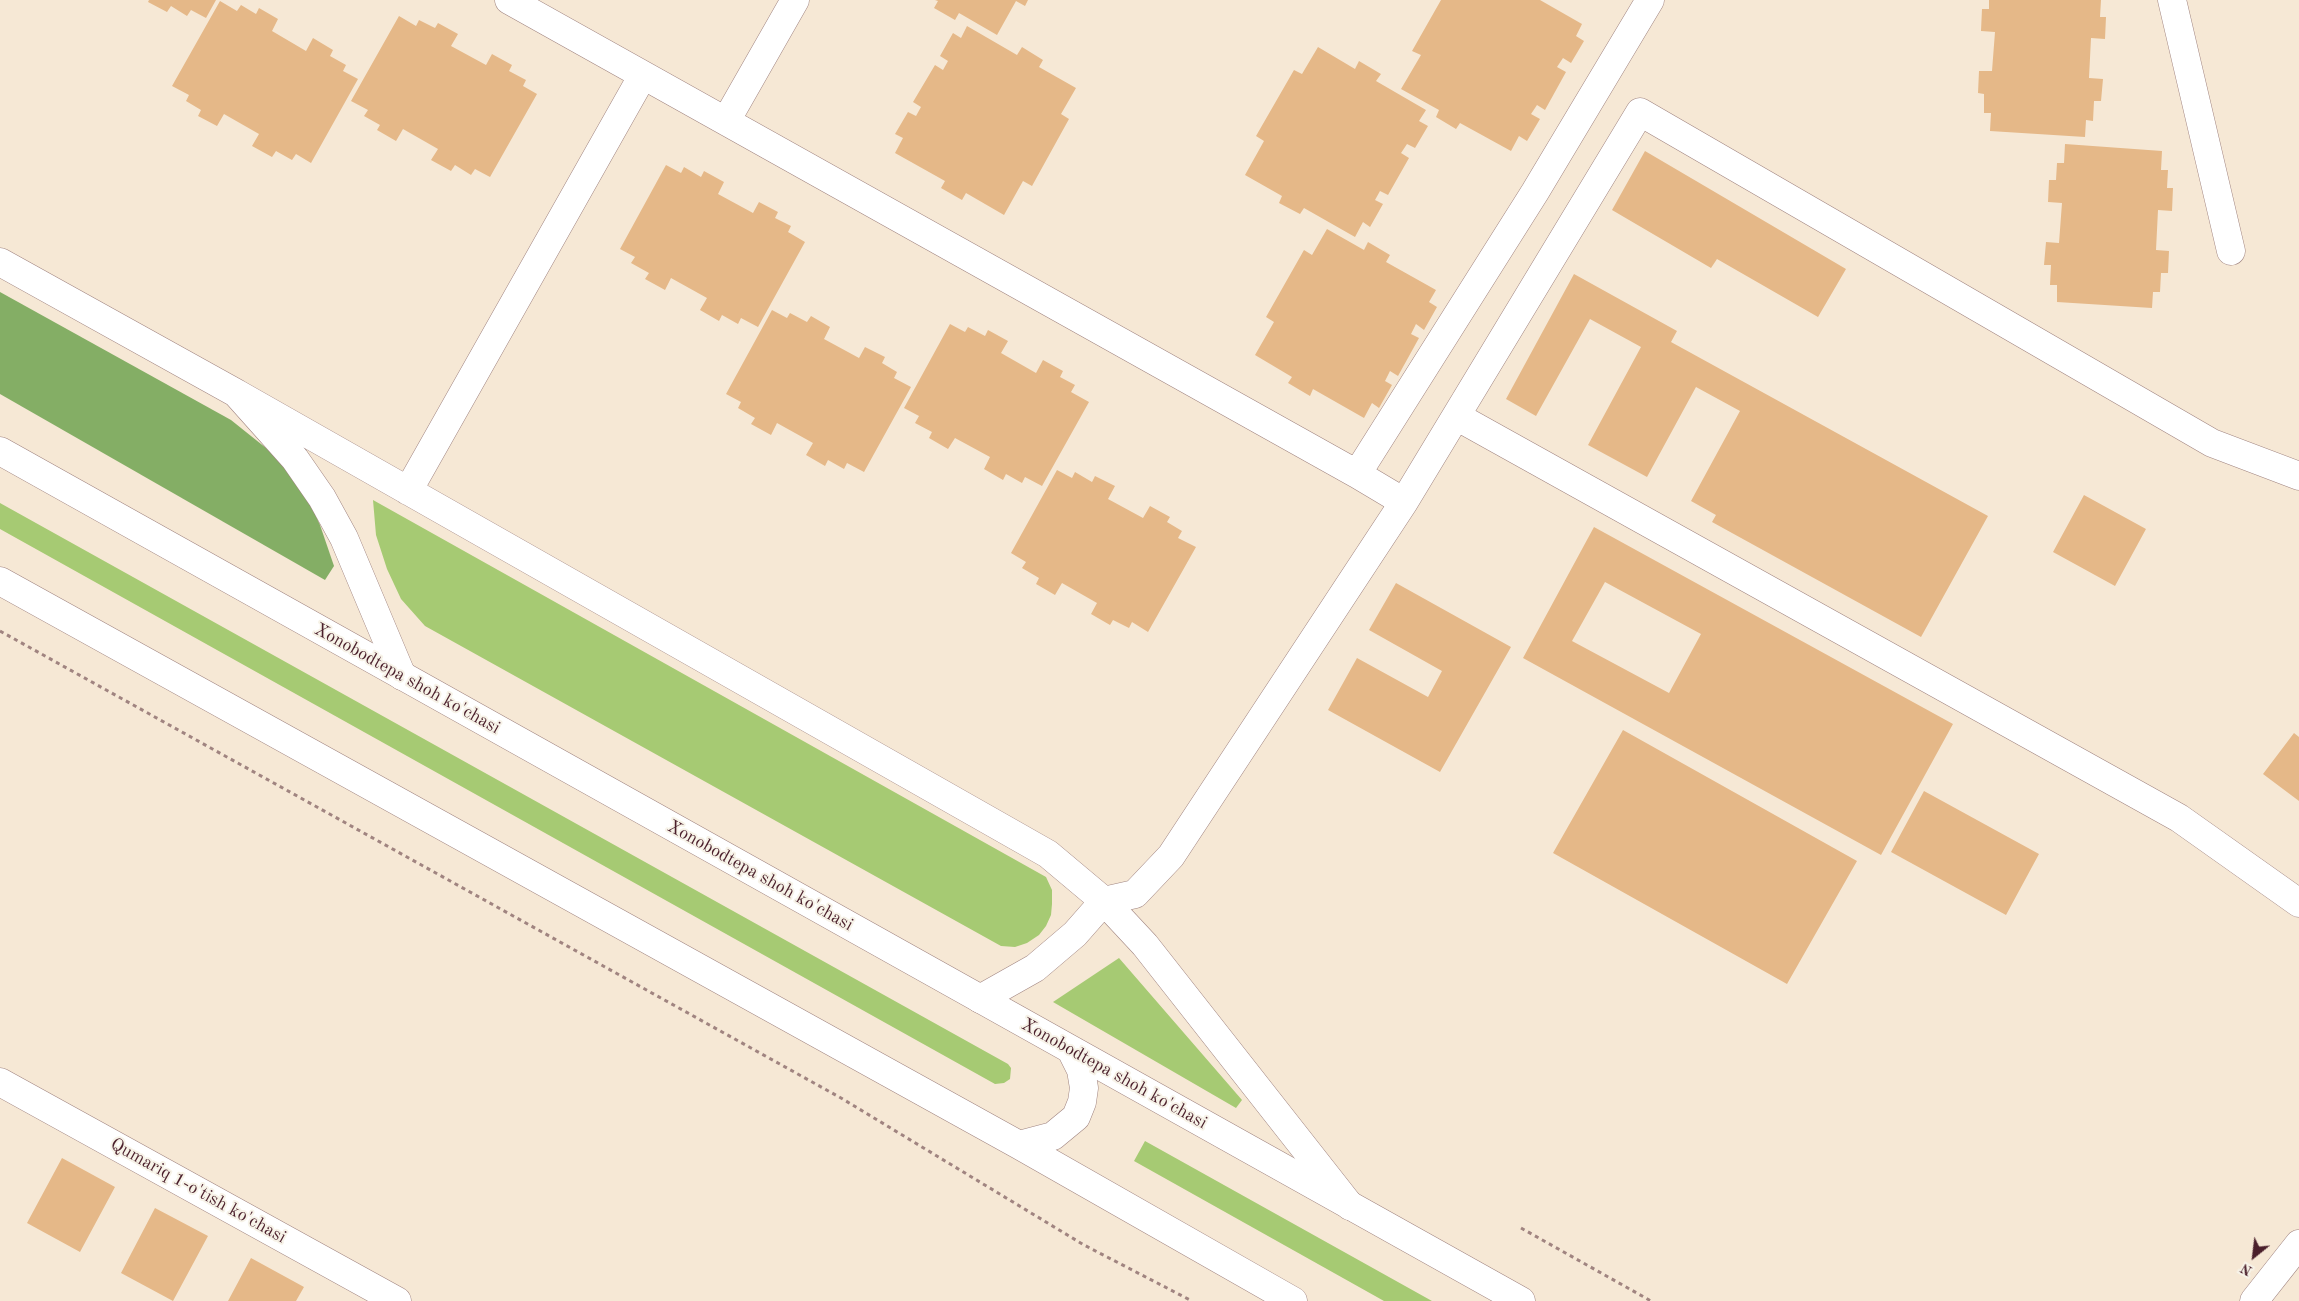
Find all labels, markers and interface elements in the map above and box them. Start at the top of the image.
street label: Xonobodtepa shoh ko'chasi [310,619,504,739]
street label: Xonobodtepa shoh ko'chasi [663,816,857,936]
street label: Xonobodtepa shoh ko'chasi [1017,1014,1211,1134]
street label: Qumariq 1-o'tish ko'chasi [106,1134,290,1248]
north arrow [2229,1231,2279,1281]
text: N [2239,1260,2255,1278]

